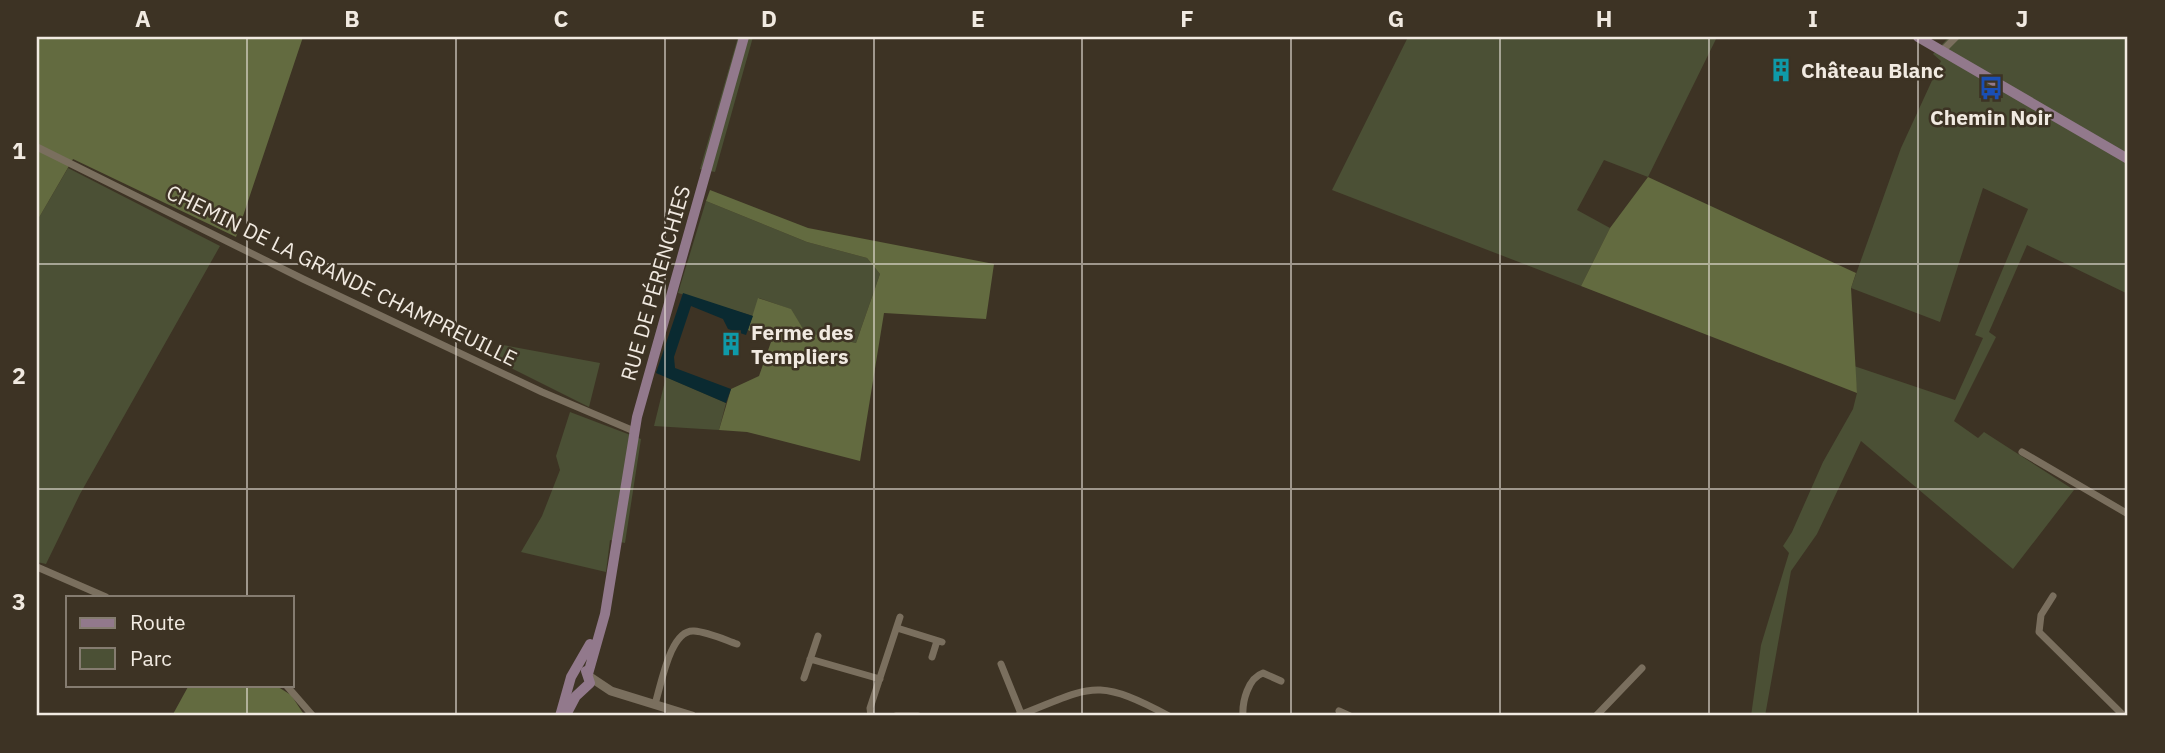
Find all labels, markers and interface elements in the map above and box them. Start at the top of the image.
text: A [135,3,151,33]
text: B [344,3,360,33]
text: C [554,3,569,33]
text: D [761,3,777,33]
text: E [971,3,985,33]
text: F [1180,3,1194,33]
text: G [1388,3,1404,33]
text: H [1596,3,1612,33]
text: I [1808,3,1818,33]
text: J [2016,3,2028,33]
building icon: Château Blanc [1767,56,1795,84]
place label: Château Blanc [1801,56,1944,84]
bus stop icon: Chemin Noir [1977,74,2005,102]
place label: Chemin Noir [1930,103,2052,131]
text: 1 [12,135,26,165]
street label: CHEMIN DE LA GRANDE CHAMPREUILLE [162,178,522,372]
street label: RUE DE PÉRENCHIES [614,182,696,384]
place label: Ferme des Templiers [751,318,854,370]
building icon: Ferme des Templiers [717,330,745,358]
text: 2 [12,360,26,390]
text: 3 [12,586,26,616]
legend [66,596,294,686]
text: Route [130,608,186,636]
text: Parc [130,644,172,672]

